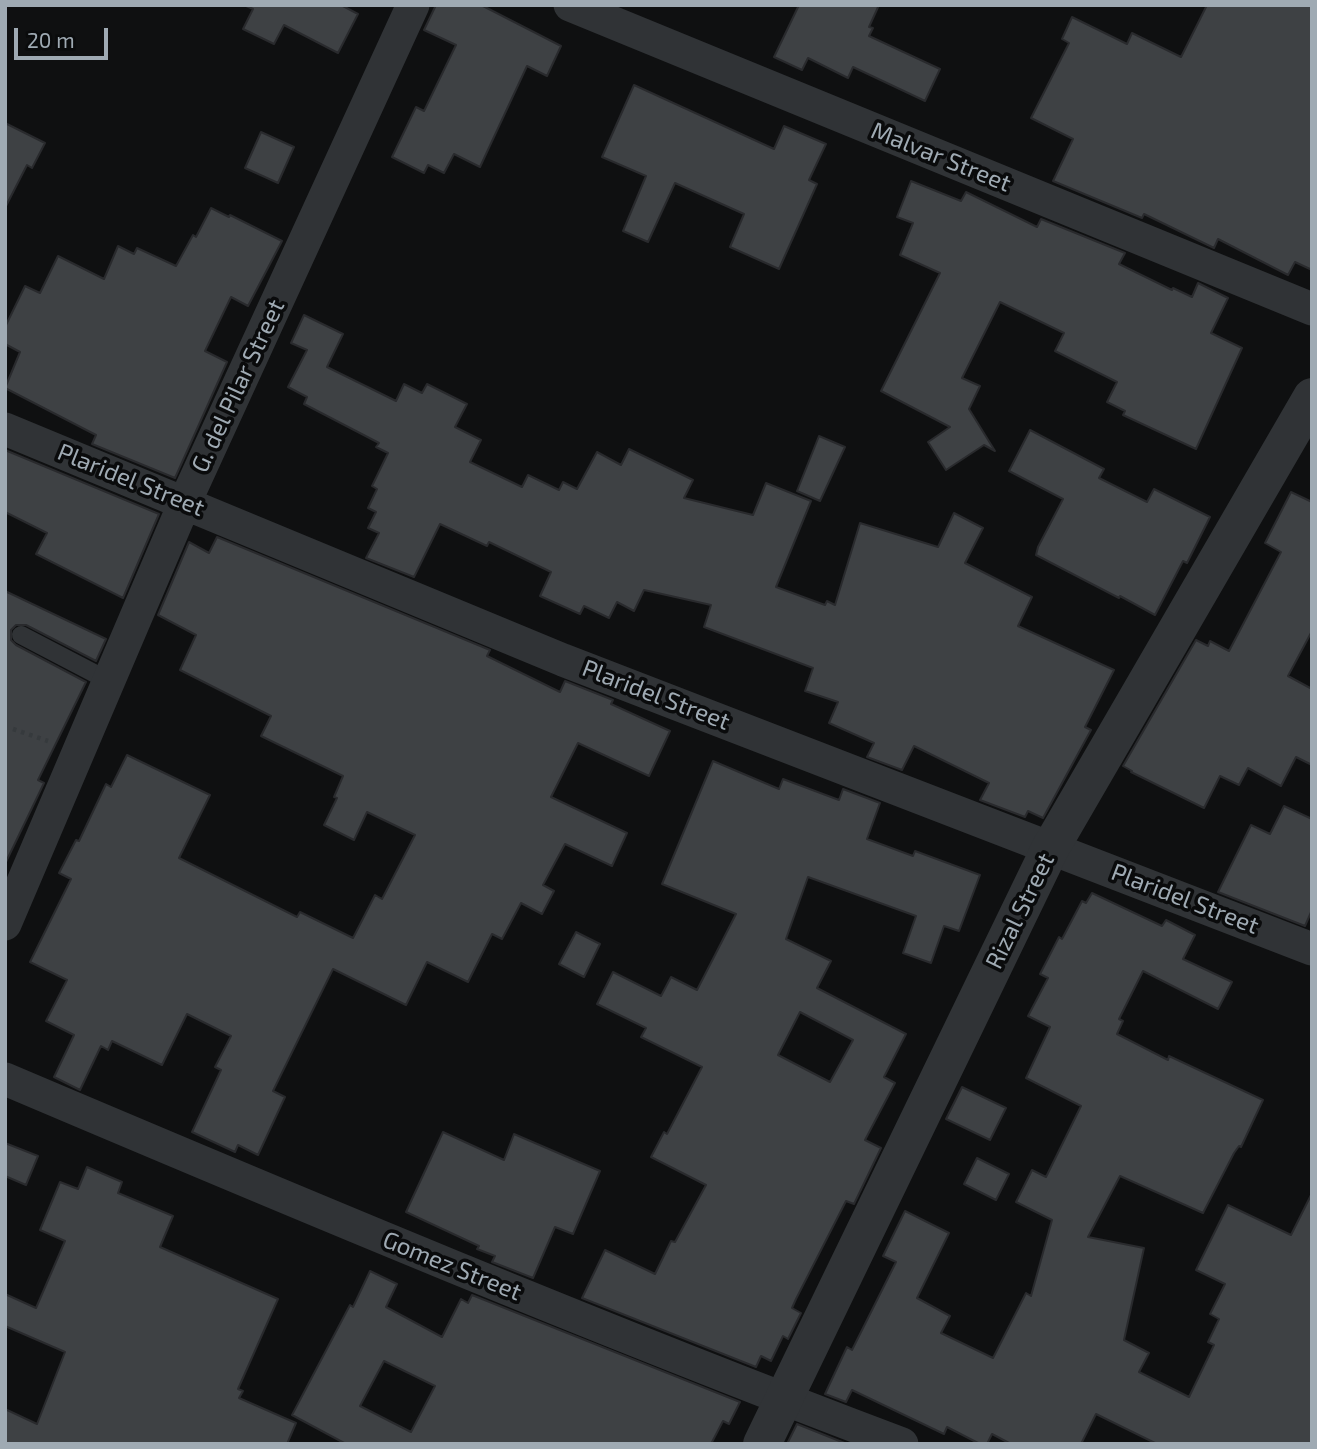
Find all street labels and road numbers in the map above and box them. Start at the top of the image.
street label: Malvar Street [867,116,1015,198]
street label: G. del Pilar Street [185,295,291,477]
street label: Plaridel Street [53,437,209,523]
street label: Plaridel Street [578,654,734,736]
street label: Rizal Street [980,848,1060,974]
street label: Plaridel Street [1107,858,1263,940]
street label: Gomez Street [379,1225,525,1307]

